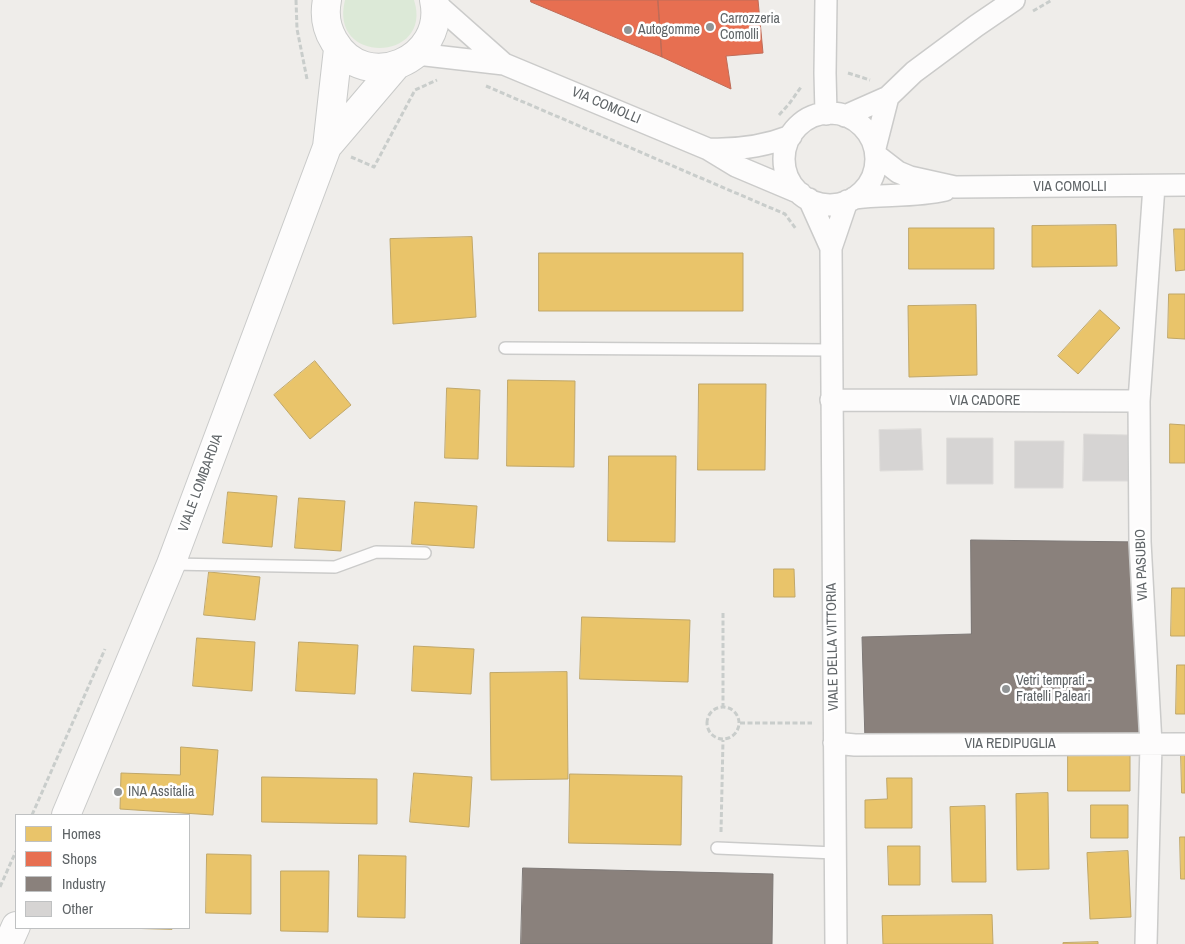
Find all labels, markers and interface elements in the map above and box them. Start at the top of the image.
place label: Carrozzeria Comolli [720,11,780,44]
marker: Carrozzeria Comolli [704,21,716,33]
place label: Autogomme [638,22,700,38]
marker: Autogomme [622,24,634,36]
street label: VIA COMOLLI [569,84,643,128]
street label: VIA COMOLLI [1033,179,1107,195]
street label: VIA CADORE [950,393,1020,409]
street label: VIALE LOMBARDIA [175,432,227,534]
street label: VIA PASUBIO [1132,529,1152,601]
street label: VIALE DELLA VITTORIA [823,583,843,711]
place label: Vetri temprati - Fratelli Paleari [1016,673,1092,706]
marker: Vetri temprati - Fratelli Paleari [1000,683,1012,695]
street label: VIA REDIPUGLIA [964,736,1056,752]
place label: INA Assitalia [128,784,194,800]
marker: INA Assitalia [112,786,124,798]
legend [15,814,190,929]
text: Homes [62,823,101,844]
text: Shops [62,848,97,869]
text: Industry [62,873,106,894]
text: Other [62,898,93,919]

